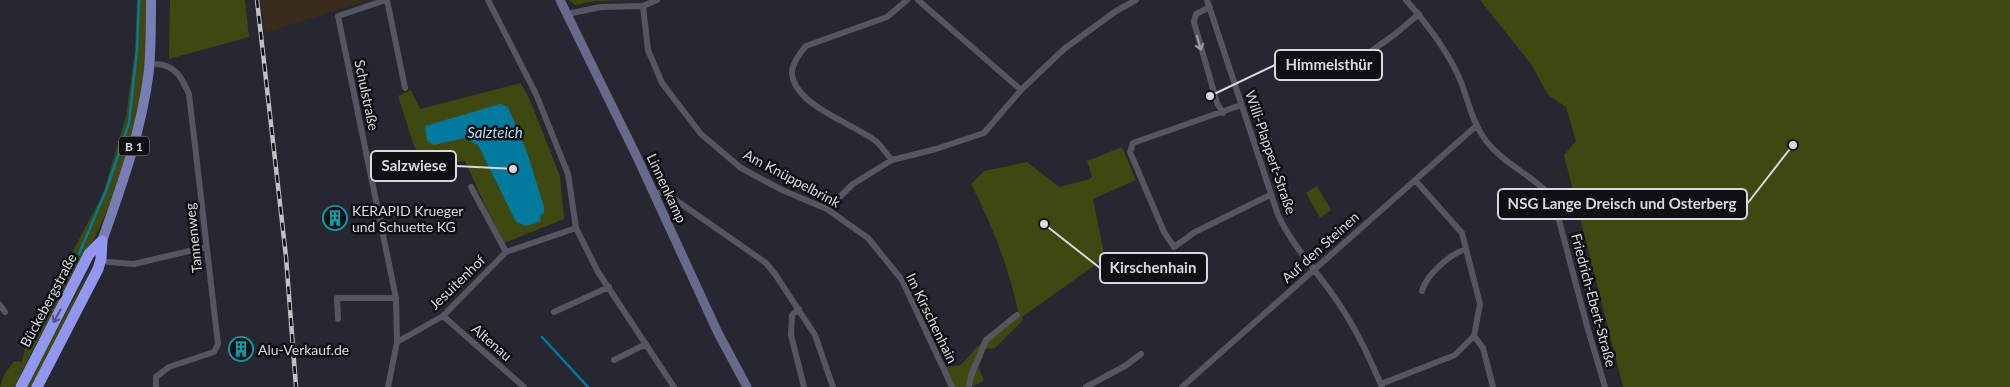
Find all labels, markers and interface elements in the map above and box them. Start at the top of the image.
one-way arrow [1195,35,1205,51]
callout: Himmelsthür [1275,50,1382,80]
text: Himmelsthür [1286,55,1373,73]
street label: Schulstraße [351,58,383,132]
street label: Willi-Plappert-Straße [1242,88,1300,216]
water label: Salzteich [467,123,523,141]
road number: B 1 [119,136,149,156]
street label: Am Knüppelbrink [741,145,844,211]
callout: Salzwiese [371,151,456,181]
street label: Linnenkamp [643,151,691,226]
text: Salzwiese [382,156,446,174]
callout: NSG Lange Dreisch und Osterberg [1498,189,1747,219]
text: NSG Lange Dreisch und Osterberg [1508,194,1736,212]
street label: Tannenweg [181,202,205,274]
place label: KERAPID Krueger und Schuette KG [352,202,463,235]
building icon: KERAPID Krueger und Schuette KG [322,205,348,231]
street label: Auf den Steinen [1278,208,1362,286]
street label: Friedrich-Ebert-Straße [1568,231,1620,369]
street label: Bückebergstraße [16,250,80,350]
street label: Jesuitenhof [426,251,488,313]
callout: Kirschenhain [1100,253,1207,283]
text: Kirschenhain [1110,258,1196,276]
street label: Im Kirschenhain [903,270,961,366]
one-way arrow [51,308,61,323]
street label: Altenau [468,320,516,364]
building icon: Alu-Verkauf.de [228,336,254,362]
place label: Alu-Verkauf.de [258,341,349,358]

